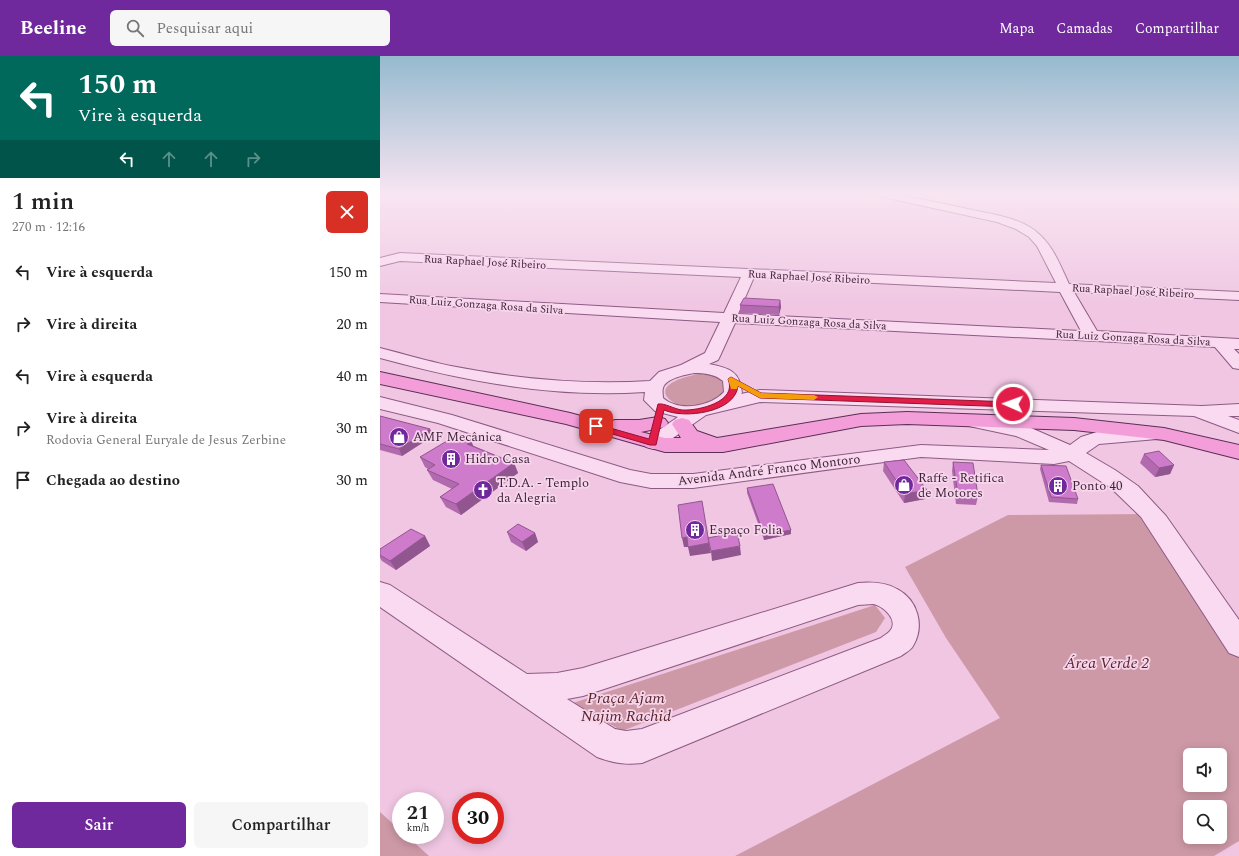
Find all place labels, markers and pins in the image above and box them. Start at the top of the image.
pin [579,409,613,443]
shop icon: AMF Mecânica [388,426,410,448]
place label: AMF Mecânica [413,427,503,447]
building icon: Hidro Casa [440,448,462,470]
place label: Hidro Casa [465,449,531,469]
place label: Raffe - Retifica de Motores [918,468,1005,503]
place label: T.D.A. - Templo da Alegria [497,473,589,508]
shop icon: Raffe - Retifica de Motores [893,474,915,496]
building icon: Ponto 40 [1047,475,1069,497]
place label: Ponto 40 [1072,476,1123,496]
church icon: T.D.A. - Templo da Alegria [472,479,494,501]
building icon: Espaço Folia [684,519,706,541]
place label: Espaço Folia [709,520,783,540]

